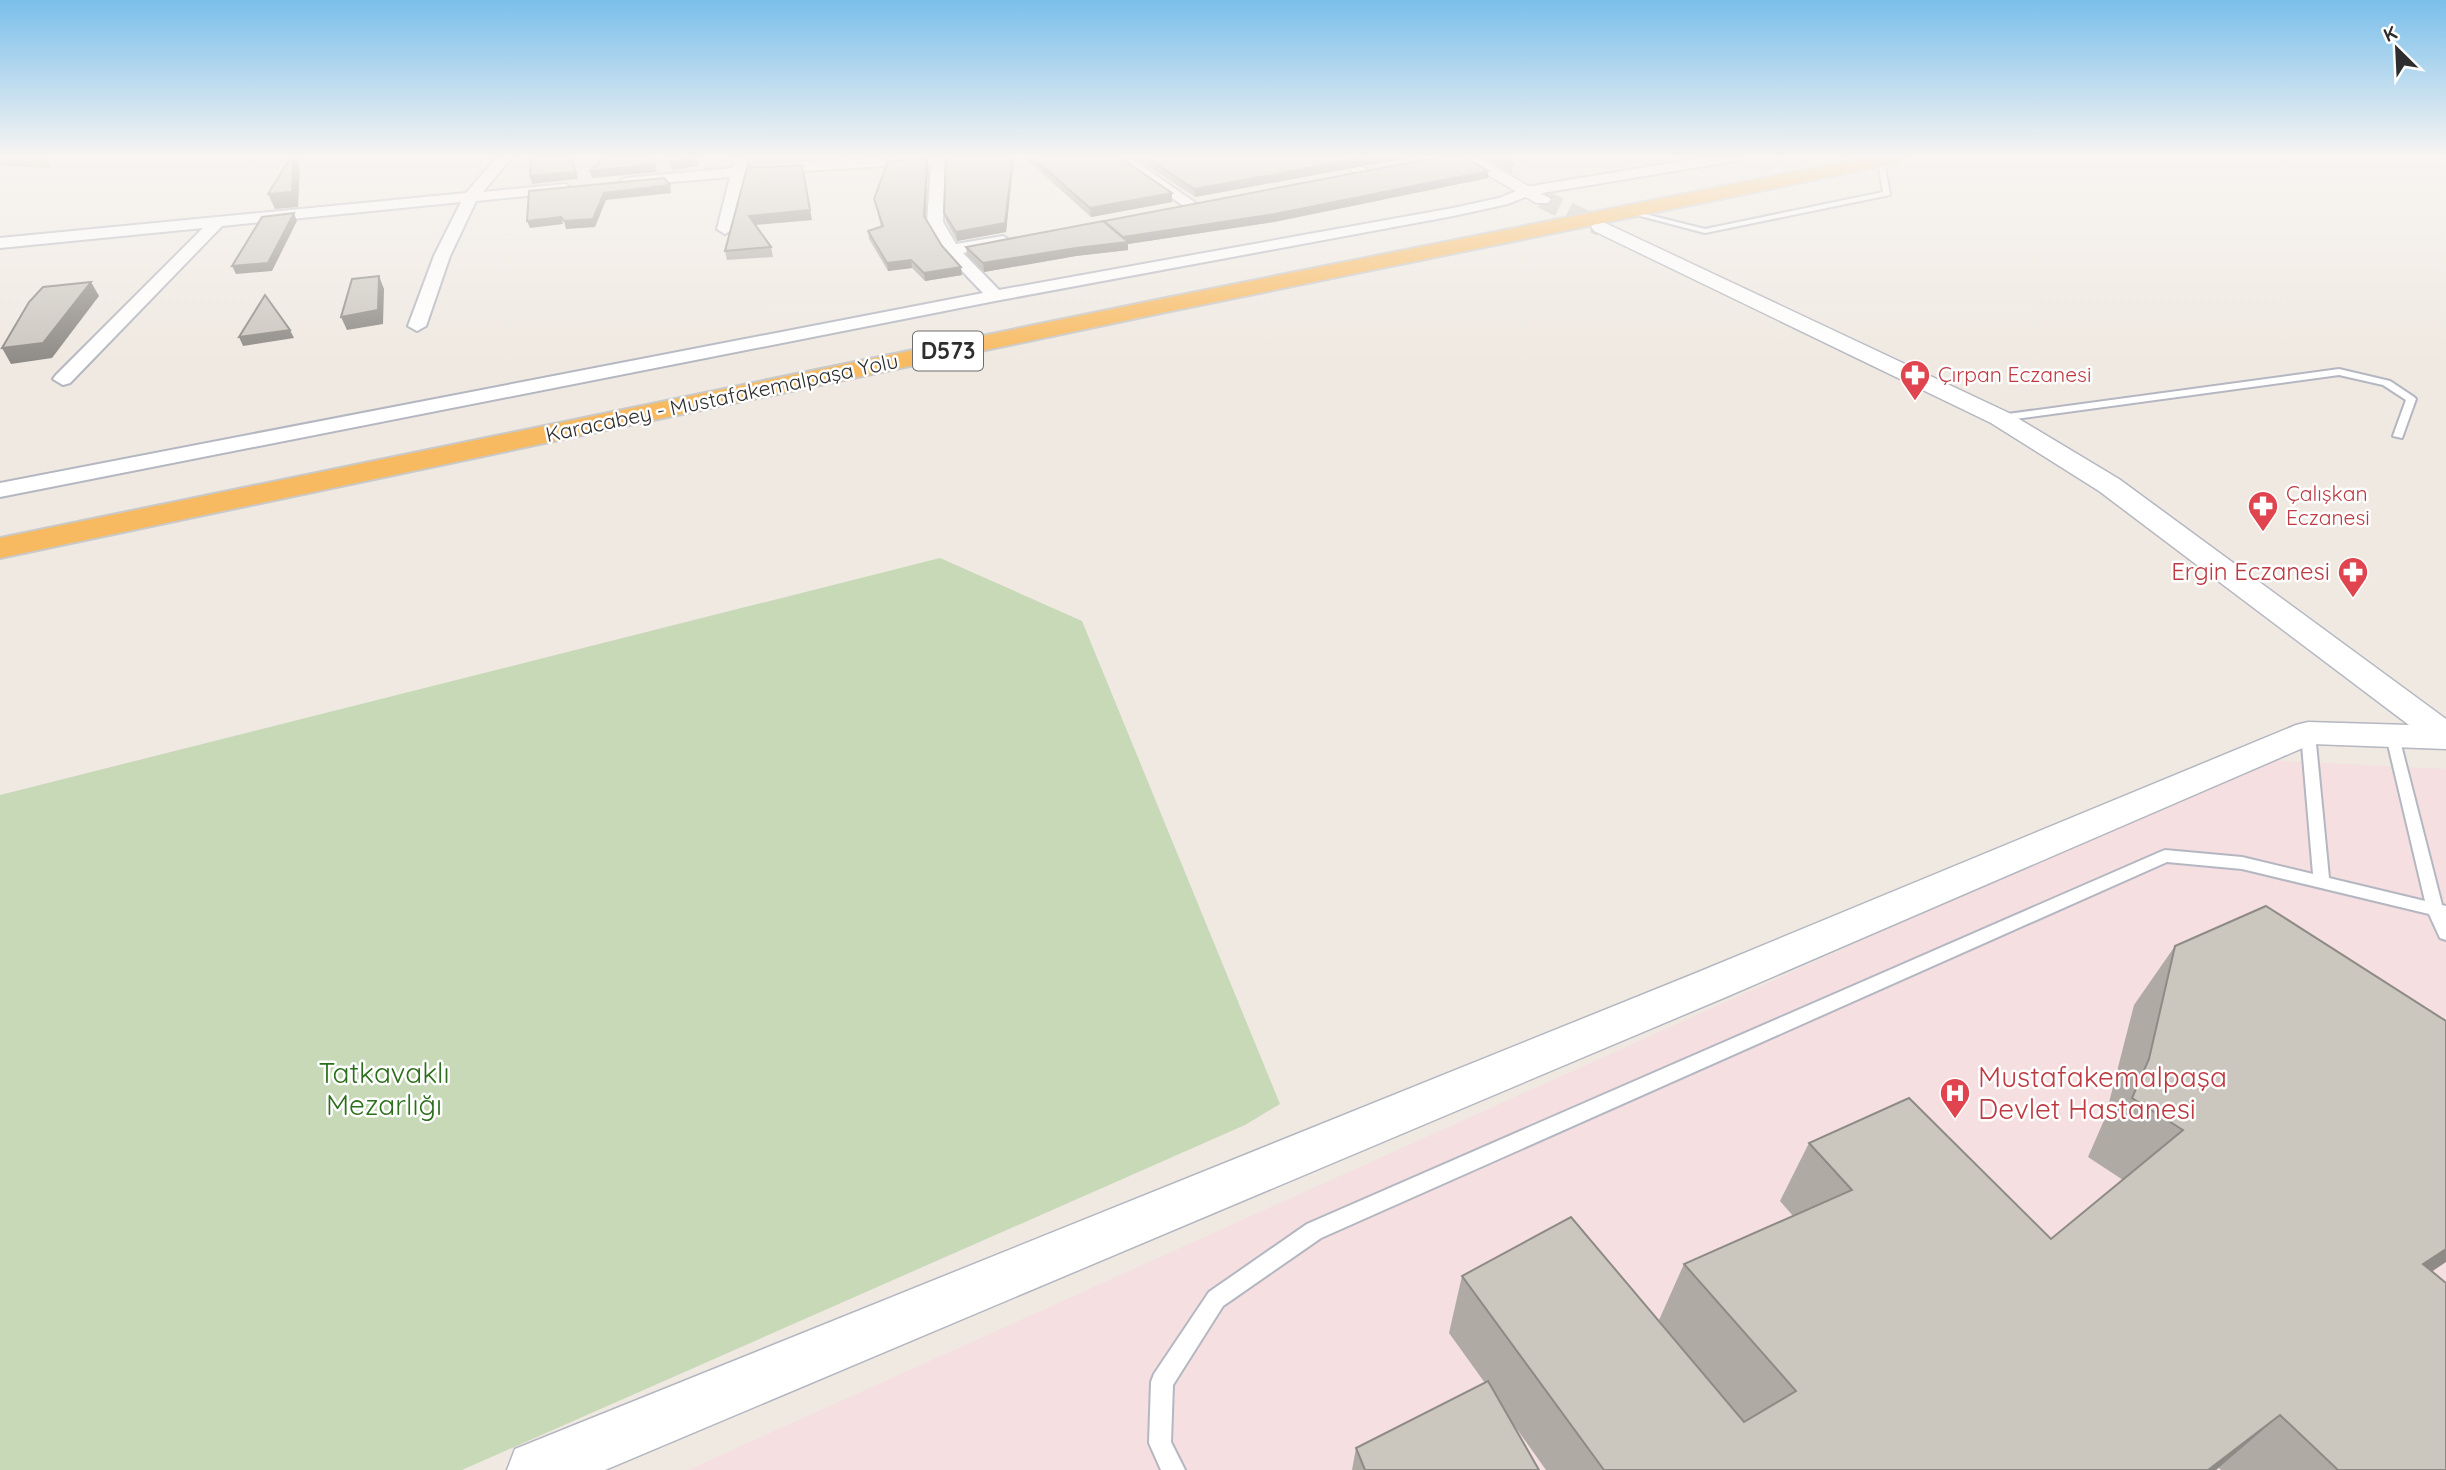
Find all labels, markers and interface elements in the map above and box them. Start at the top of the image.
north arrow [2362,14,2432,84]
text: K [2380,20,2401,47]
road number: D573 [913,332,983,370]
street label: Karacabey - Mustafakemalpaşa Yolu [543,347,900,447]
pharmacy icon: Çırpan Eczanesi [1898,358,1932,402]
place label: Çırpan Eczanesi [1938,361,2091,387]
place label: Çalışkan Eczanesi [2286,480,2370,530]
pharmacy icon: Çalışkan Eczanesi [2246,489,2280,533]
pharmacy icon: Ergin Eczanesi [2336,555,2370,599]
place label: Ergin Eczanesi [2171,556,2330,586]
park label: Tatkavaklı Mezarlığı [318,1055,450,1122]
place label: Mustafakemalpaşa Devlet Hastanesi [1978,1059,2227,1126]
hospital icon: Mustafakemalpaşa Devlet Hastanesi [1938,1076,1972,1120]

